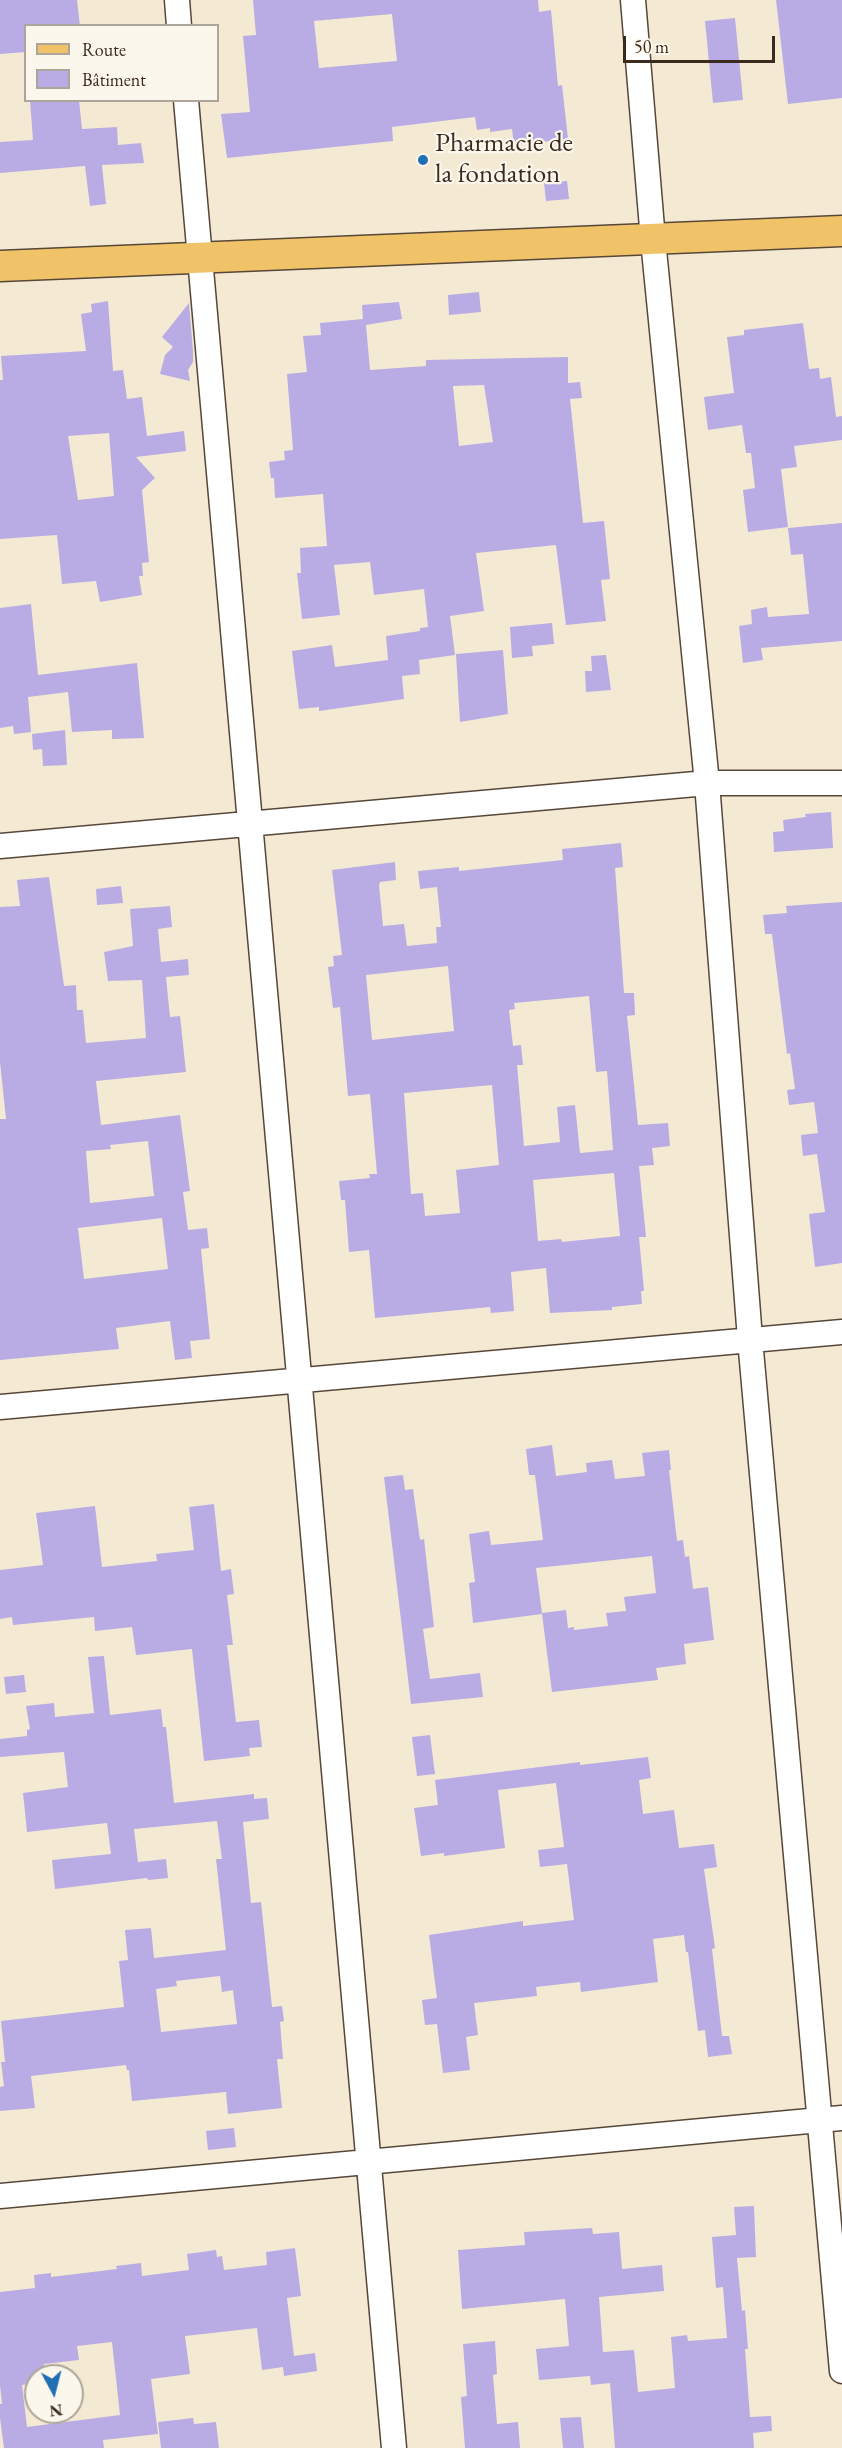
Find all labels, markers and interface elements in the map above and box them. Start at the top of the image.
legend [24,24,219,102]
scale bar [626,24,778,62]
text: 50 m [634,35,669,58]
text: Route [82,38,126,61]
text: Bâtiment [82,68,146,91]
place label: Pharmacie de la fondation [435,128,573,191]
marker: Pharmacie de la fondation [416,153,430,167]
north arrow [24,2364,84,2424]
text: N [48,2399,64,2422]

